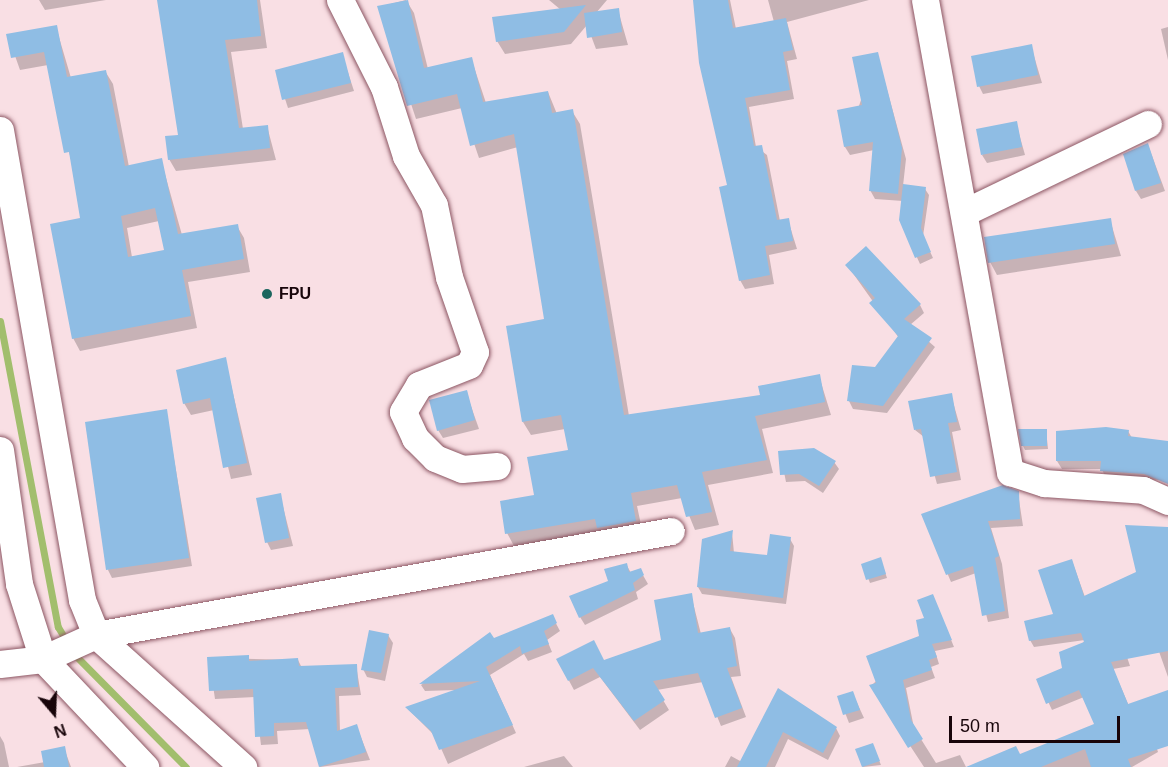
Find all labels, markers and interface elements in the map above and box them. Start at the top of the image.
place label: FPU [279,284,311,304]
marker: FPU [260,287,274,301]
north arrow [24,683,84,743]
scale bar [952,704,1123,742]
text: 50 m [960,716,1000,736]
text: N [52,721,68,740]

